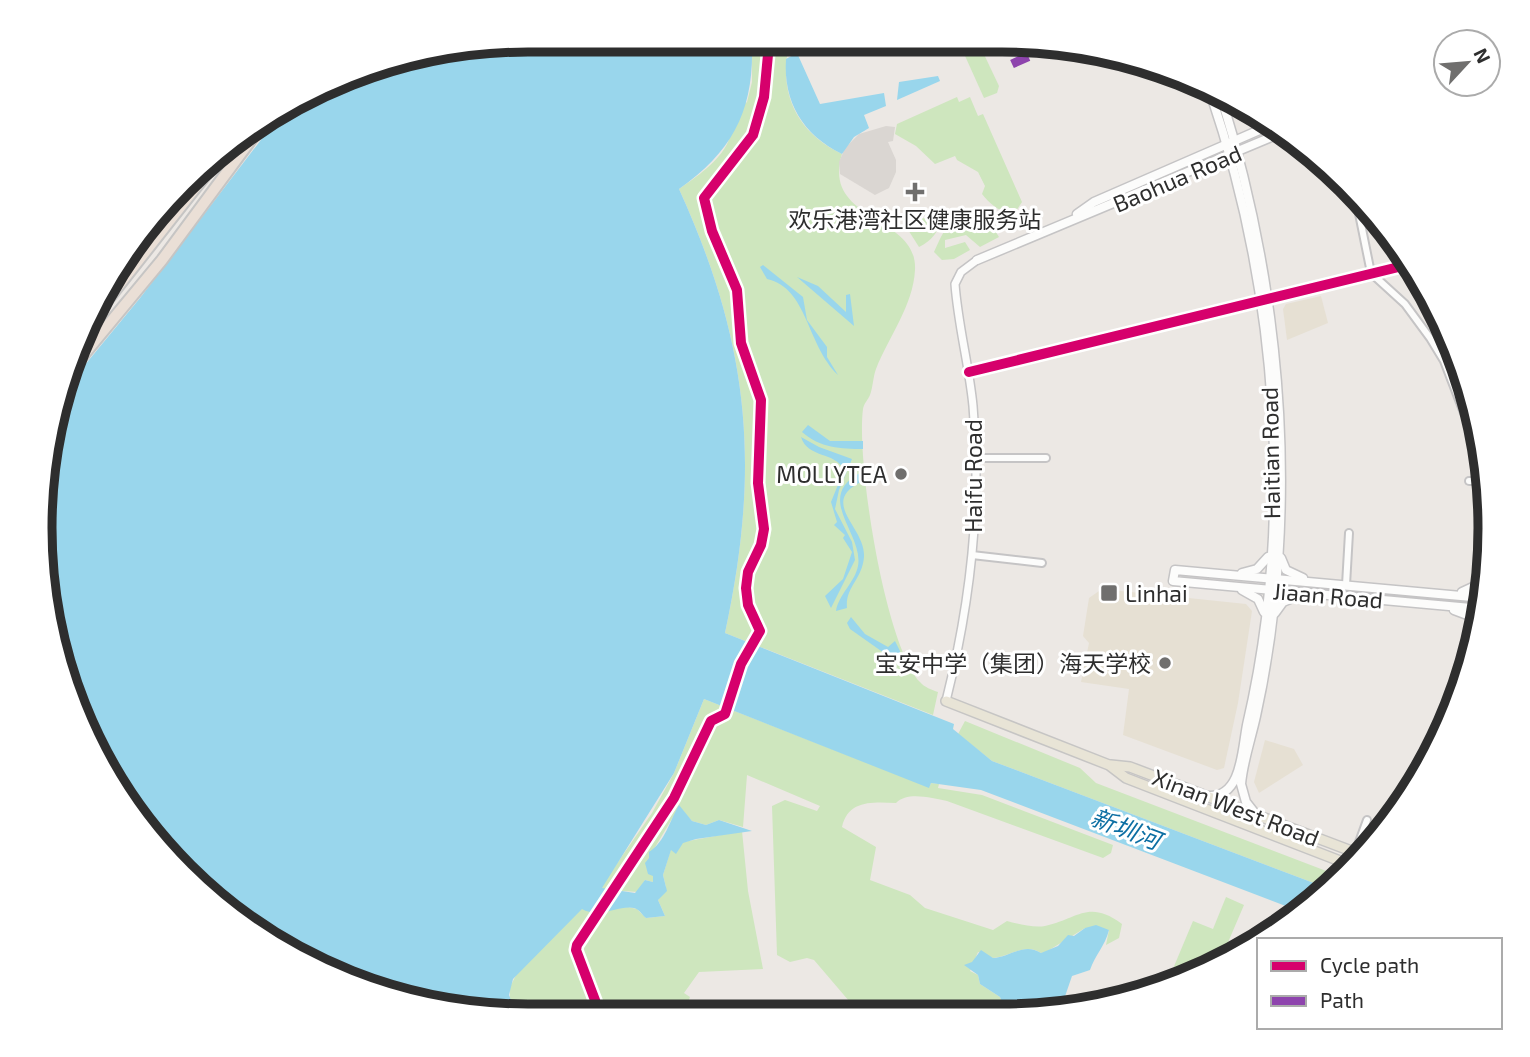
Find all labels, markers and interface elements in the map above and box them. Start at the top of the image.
north arrow [1432,28,1502,98]
text: N [1469,44,1496,67]
street label: Baohua Road [1108,138,1246,218]
marker: 欢乐港湾社区健康服务站 [905,182,925,202]
place label: 欢乐港湾社区健康服务站 [789,205,1042,233]
street label: Haitian Road [1255,387,1285,519]
street label: Haifu Road [959,419,987,533]
place label: MOLLYTEA [776,460,888,488]
marker: MOLLYTEA [893,466,909,482]
street label: Jiaan Road [1272,576,1384,614]
place label: Linhai [1125,579,1188,607]
marker: Linhai [1099,583,1119,603]
place label: 宝安中学（集团）海天学校 [875,649,1151,677]
marker: 宝安中学（集团）海天学校 [1157,655,1173,671]
street label: Xinan West Road [1149,762,1323,852]
water label: 新圳河 [1087,802,1169,856]
legend [1257,938,1502,1029]
text: Cycle path [1320,952,1419,977]
text: Path [1320,987,1364,1012]

